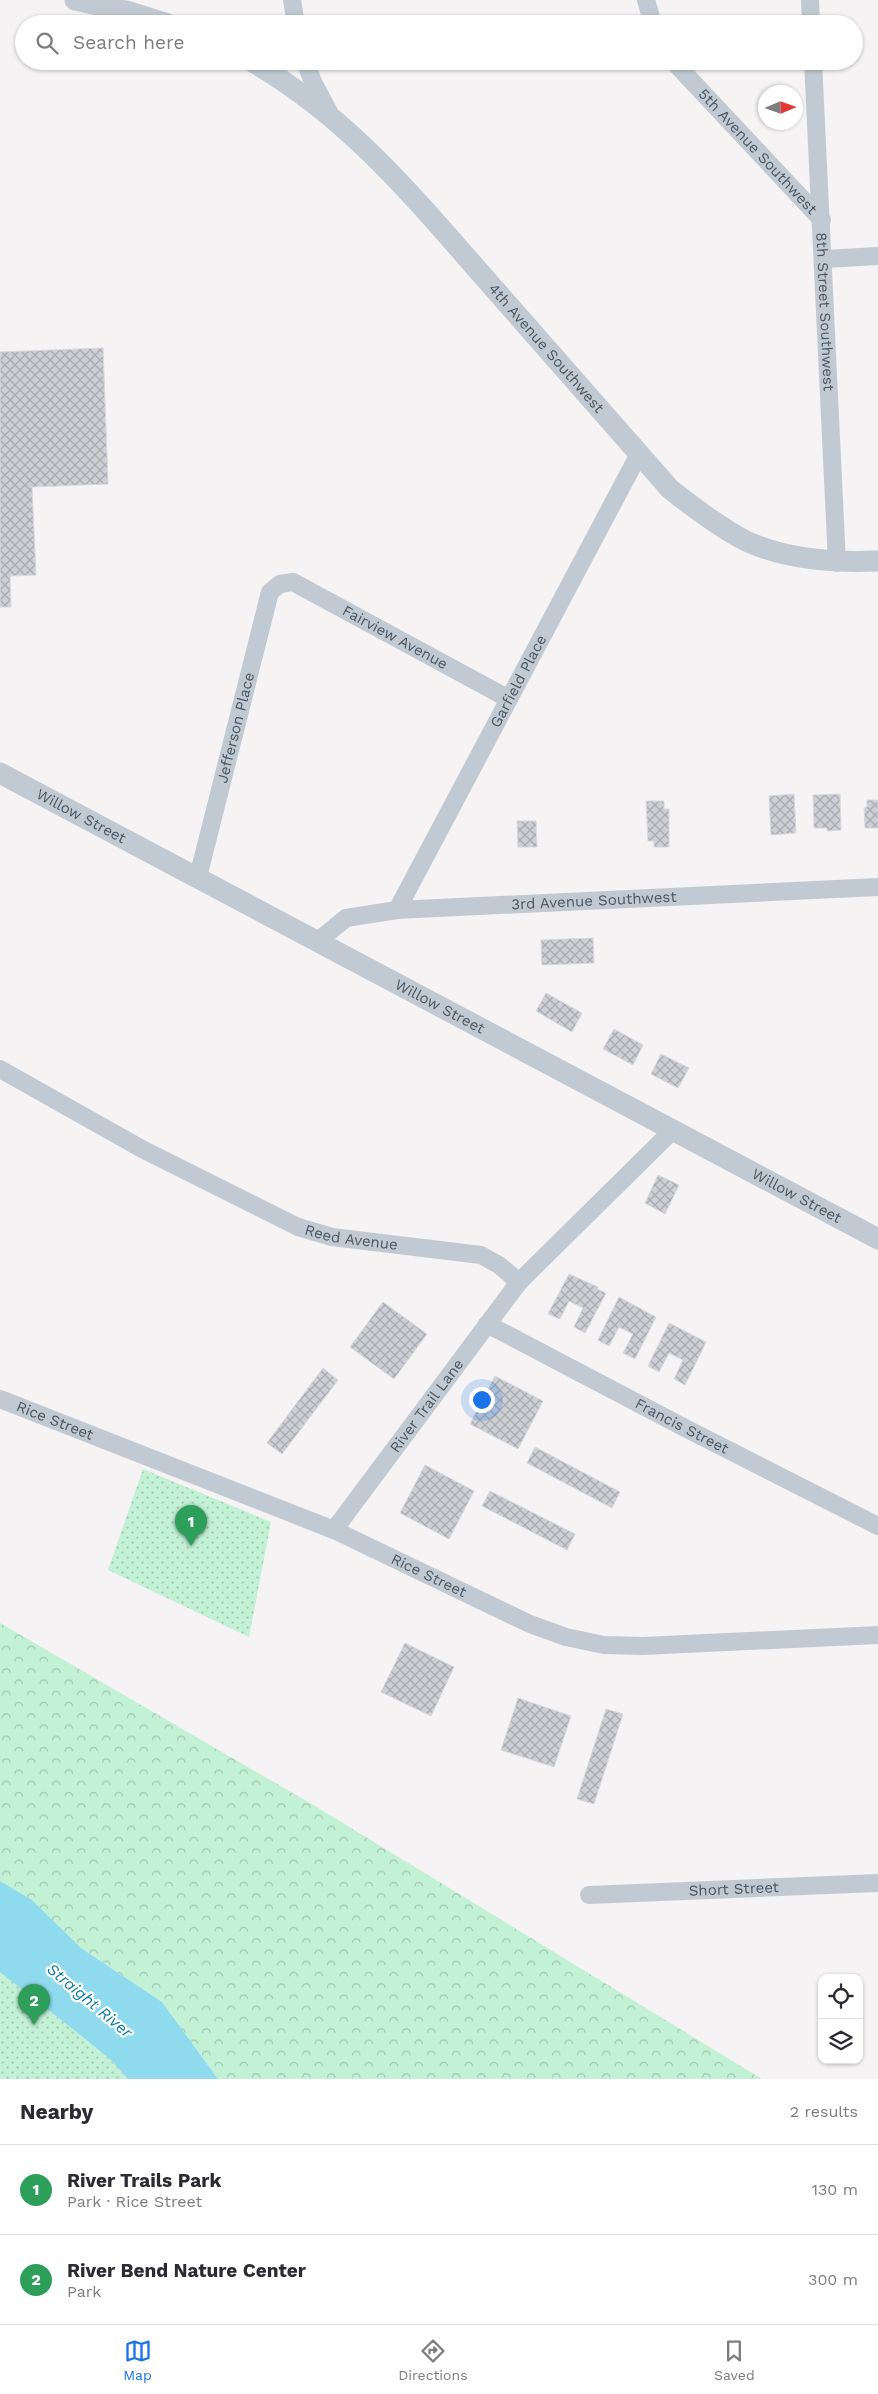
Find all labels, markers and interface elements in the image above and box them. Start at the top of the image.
search box [15,15,863,70]
icon: search [33,29,61,57]
text: Search here [73,31,184,54]
street label: 5th Avenue Southwest [695,85,821,219]
north arrow [758,85,803,130]
street label: 8th Street Southwest [812,232,838,392]
street label: 4th Avenue Southwest [485,280,608,417]
street label: Fairview Avenue [339,601,451,673]
street label: Garfield Place [486,632,550,731]
street label: Jefferson Place [213,670,258,785]
street label: Willow Street [33,785,130,848]
street label: 3rd Avenue Southwest [511,888,678,914]
street label: Willow Street [392,975,488,1038]
street label: Willow Street [749,1165,845,1227]
street label: Reed Avenue [303,1221,399,1254]
street label: River Trail Lane [386,1356,467,1456]
your location [469,1387,495,1413]
street label: Francis Street [632,1394,732,1458]
street label: Rice Street [14,1397,97,1444]
pin: 1 [175,1505,207,1546]
street label: Rice Street [388,1550,470,1602]
street label: Short Street [688,1878,780,1900]
water label: Straight River [43,1959,137,2042]
map controls [818,1974,863,2064]
button: locate [818,1974,863,2019]
pin: 2 [18,1984,50,2025]
button: layers [818,2019,863,2064]
text: Nearby [20,2099,93,2124]
text: 2 results [790,2102,858,2121]
text: River Trails Park [67,2169,221,2192]
text: 1 [33,2180,39,2199]
text: 130 m [812,2180,858,2199]
text: Park · Rice Street [67,2192,202,2211]
text: River Bend Nature Center [67,2259,306,2282]
text: 2 [31,2270,41,2289]
text: 300 m [808,2270,858,2289]
text: Park [67,2282,101,2301]
tab: Map [123,2337,152,2383]
tab: Directions [398,2337,468,2383]
tab: Saved [714,2337,755,2383]

